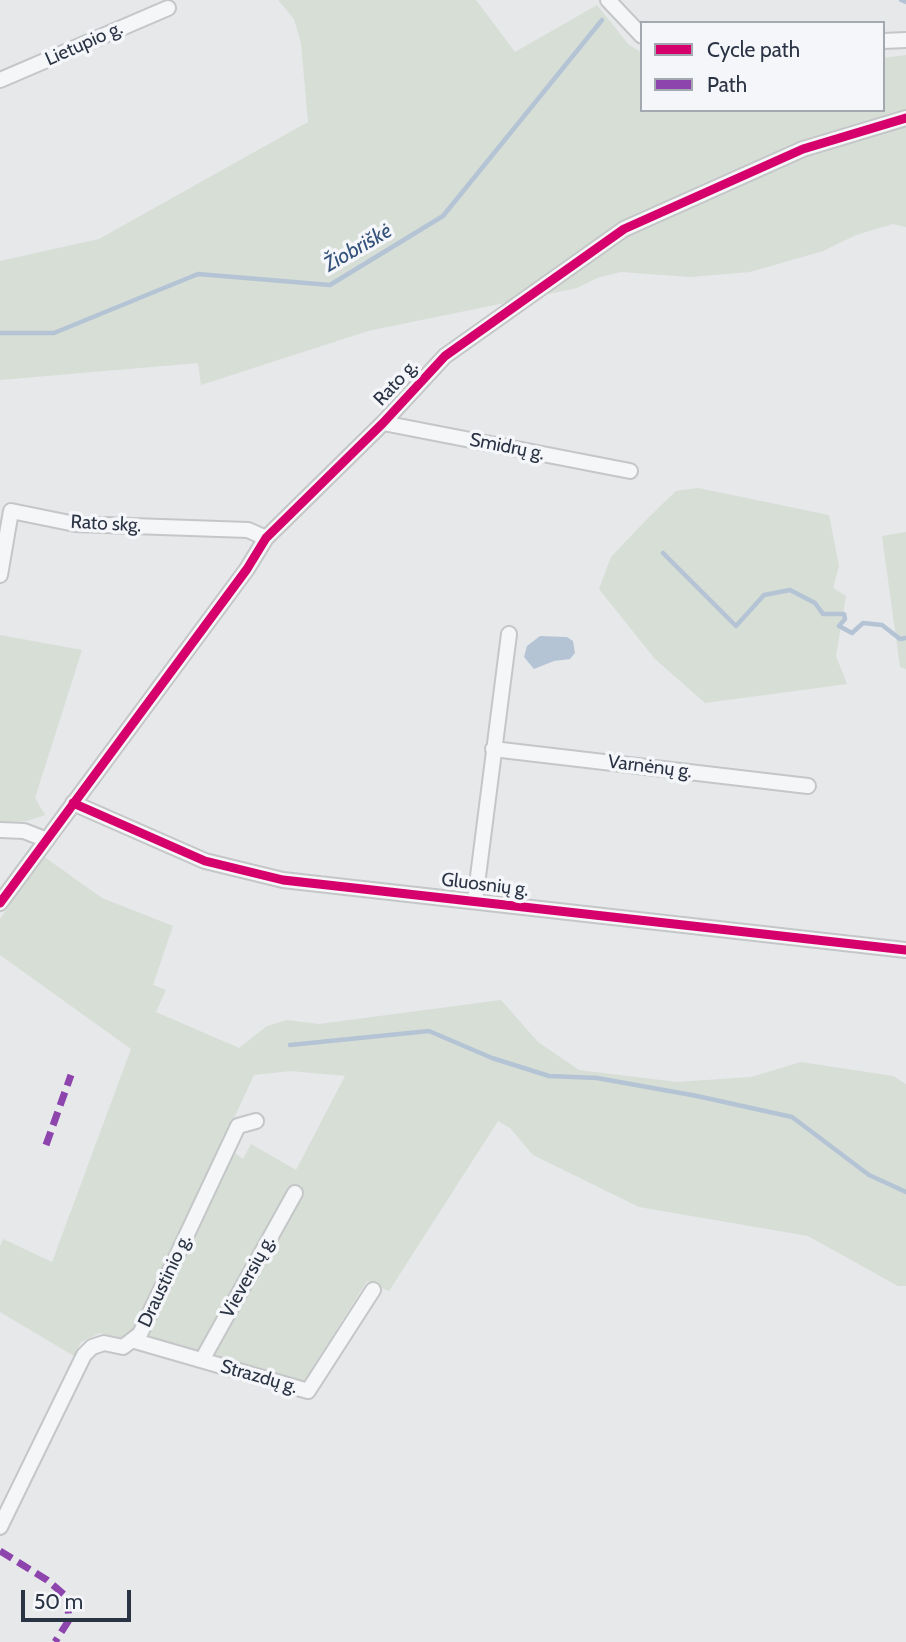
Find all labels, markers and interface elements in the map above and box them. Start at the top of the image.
street label: Lietupio g. [42,17,126,71]
legend [640,21,885,112]
text: Cycle path [707,37,800,62]
text: Path [707,72,747,97]
water label: Žiobriškė [320,219,396,277]
street label: Rato g. [369,355,423,411]
street label: Smidrų g. [468,429,546,465]
street label: Rato skg. [70,511,142,537]
street label: Varnėnų g. [607,751,693,783]
street label: Gluosnių g. [440,868,530,902]
street label: Draustinio g. [134,1231,196,1331]
street label: Vieversių g. [216,1232,280,1322]
street label: Strazdų g. [218,1355,300,1399]
scale bar [24,1576,135,1620]
text: 50 m [34,1589,83,1614]

